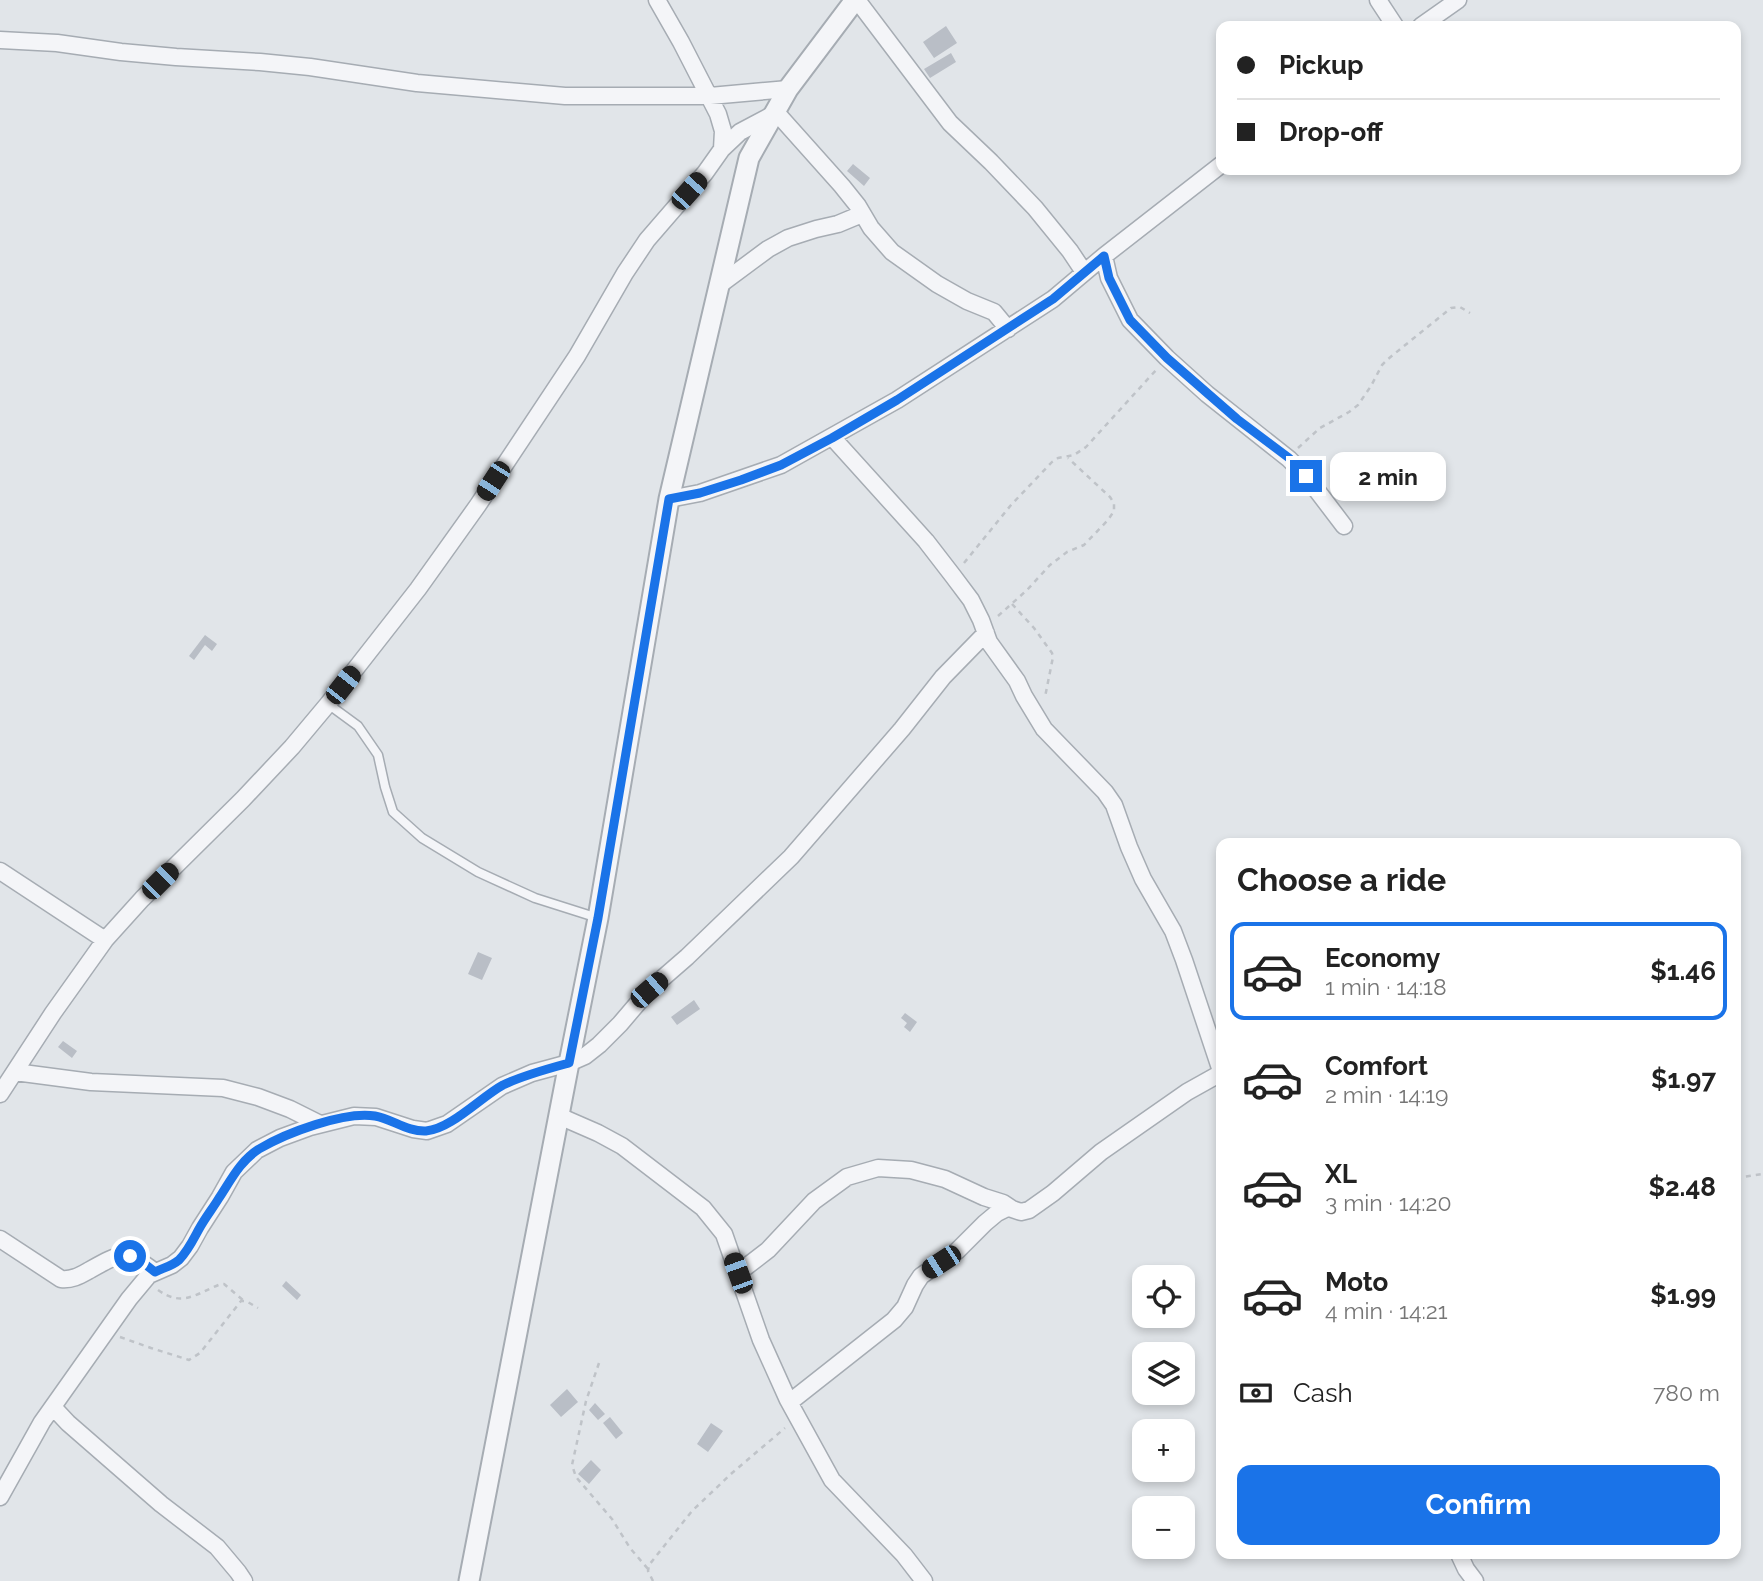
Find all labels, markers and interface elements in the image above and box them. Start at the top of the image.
text: Pickup [1279,50,1364,80]
text: Drop-off [1279,117,1383,147]
car [668,168,711,214]
callout: 2 min [1330,452,1446,500]
car [473,458,514,504]
route end [1290,460,1322,492]
text: 2 min [1358,463,1418,490]
car [322,662,365,708]
car [138,859,183,903]
text: Choose a ride [1237,861,1446,898]
icon: car [1241,940,1304,1003]
text: Economy [1325,943,1440,973]
text: $1.46 [1650,956,1716,986]
car [627,968,672,1012]
text: 1 min · 14:18 [1325,973,1447,1000]
icon: car [1241,1048,1304,1111]
text: Comfort [1325,1051,1428,1081]
text: $1.97 [1651,1064,1716,1094]
text: 2 min · 14:19 [1325,1081,1449,1108]
icon: car [1241,1156,1304,1219]
text: XL [1325,1159,1357,1189]
text: $2.48 [1648,1172,1716,1202]
text: 3 min · 14:20 [1325,1189,1452,1216]
route start [114,1240,146,1272]
car [918,1242,965,1282]
car [721,1250,756,1296]
icon: car [1241,1264,1304,1327]
map controls [1132,1265,1195,1559]
button: locate [1132,1265,1195,1328]
text: Moto [1325,1267,1388,1297]
text: $1.99 [1650,1280,1716,1310]
text: 4 min · 14:21 [1325,1297,1448,1324]
button: layers [1132,1342,1195,1405]
icon: cash [1237,1374,1275,1412]
text: Cash [1293,1378,1353,1408]
text: 780 m [1653,1379,1720,1406]
button: + [1132,1419,1195,1482]
button: Confirm [1237,1465,1720,1545]
button: − [1132,1496,1195,1559]

